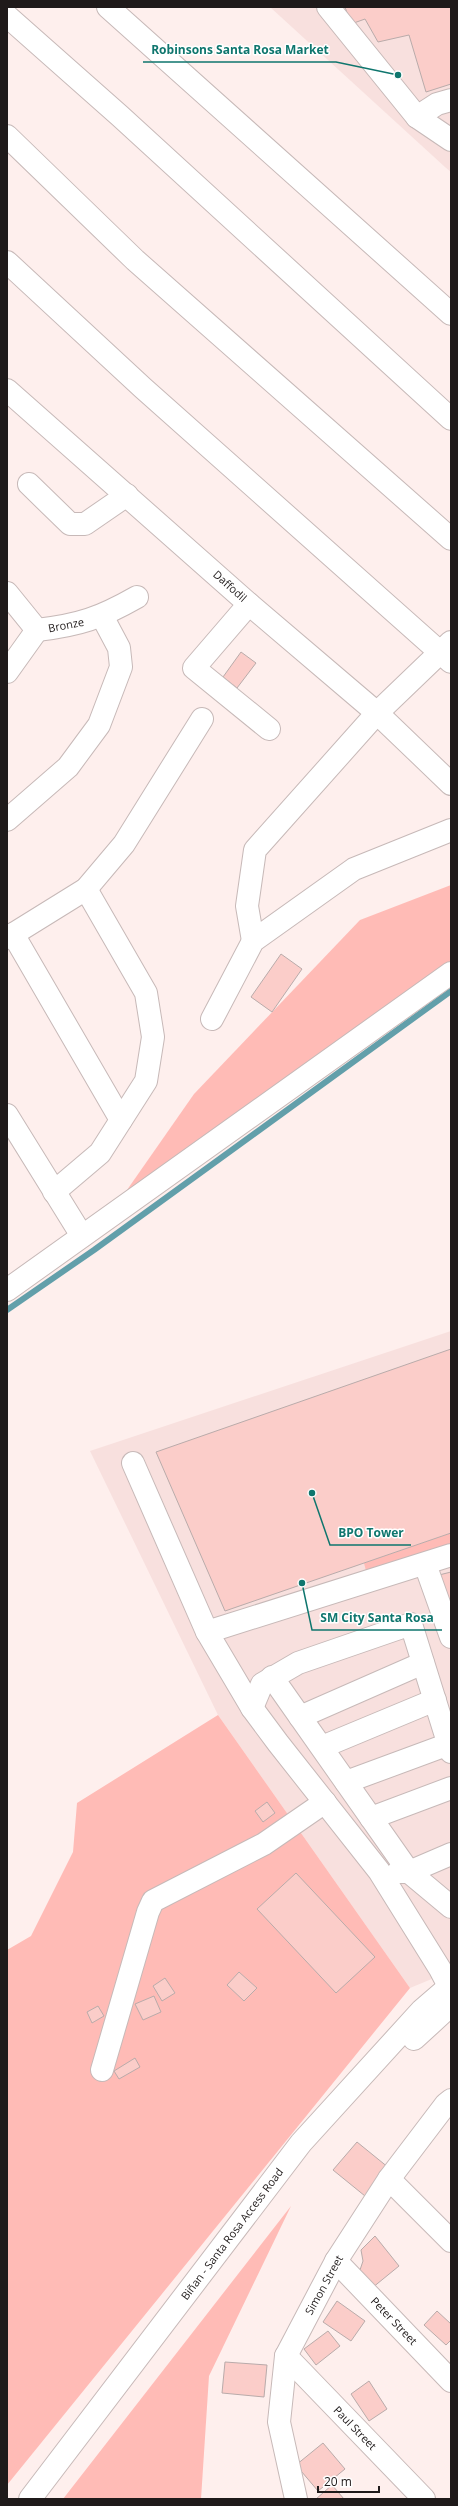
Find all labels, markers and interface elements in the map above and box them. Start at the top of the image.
callout: Robinsons Santa Rosa Market [143,38,336,62]
text: Robinsons Santa Rosa Market [151,41,329,58]
street label: Daffodil [210,567,250,605]
street label: Bronze [47,614,85,635]
callout: BPO Tower [330,1521,411,1545]
text: BPO Tower [338,1524,404,1541]
callout: SM City Santa Rosa [312,1606,442,1630]
text: SM City Santa Rosa [320,1609,434,1626]
street label: Biñan - Santa Rosa Access Road [177,2165,286,2303]
street label: Simon Street [301,2252,346,2317]
street label: Peter Street [368,2294,421,2348]
street label: Paul Street [331,2402,380,2453]
scale bar [318,2468,379,2494]
text: 20 m [324,2473,352,2490]

